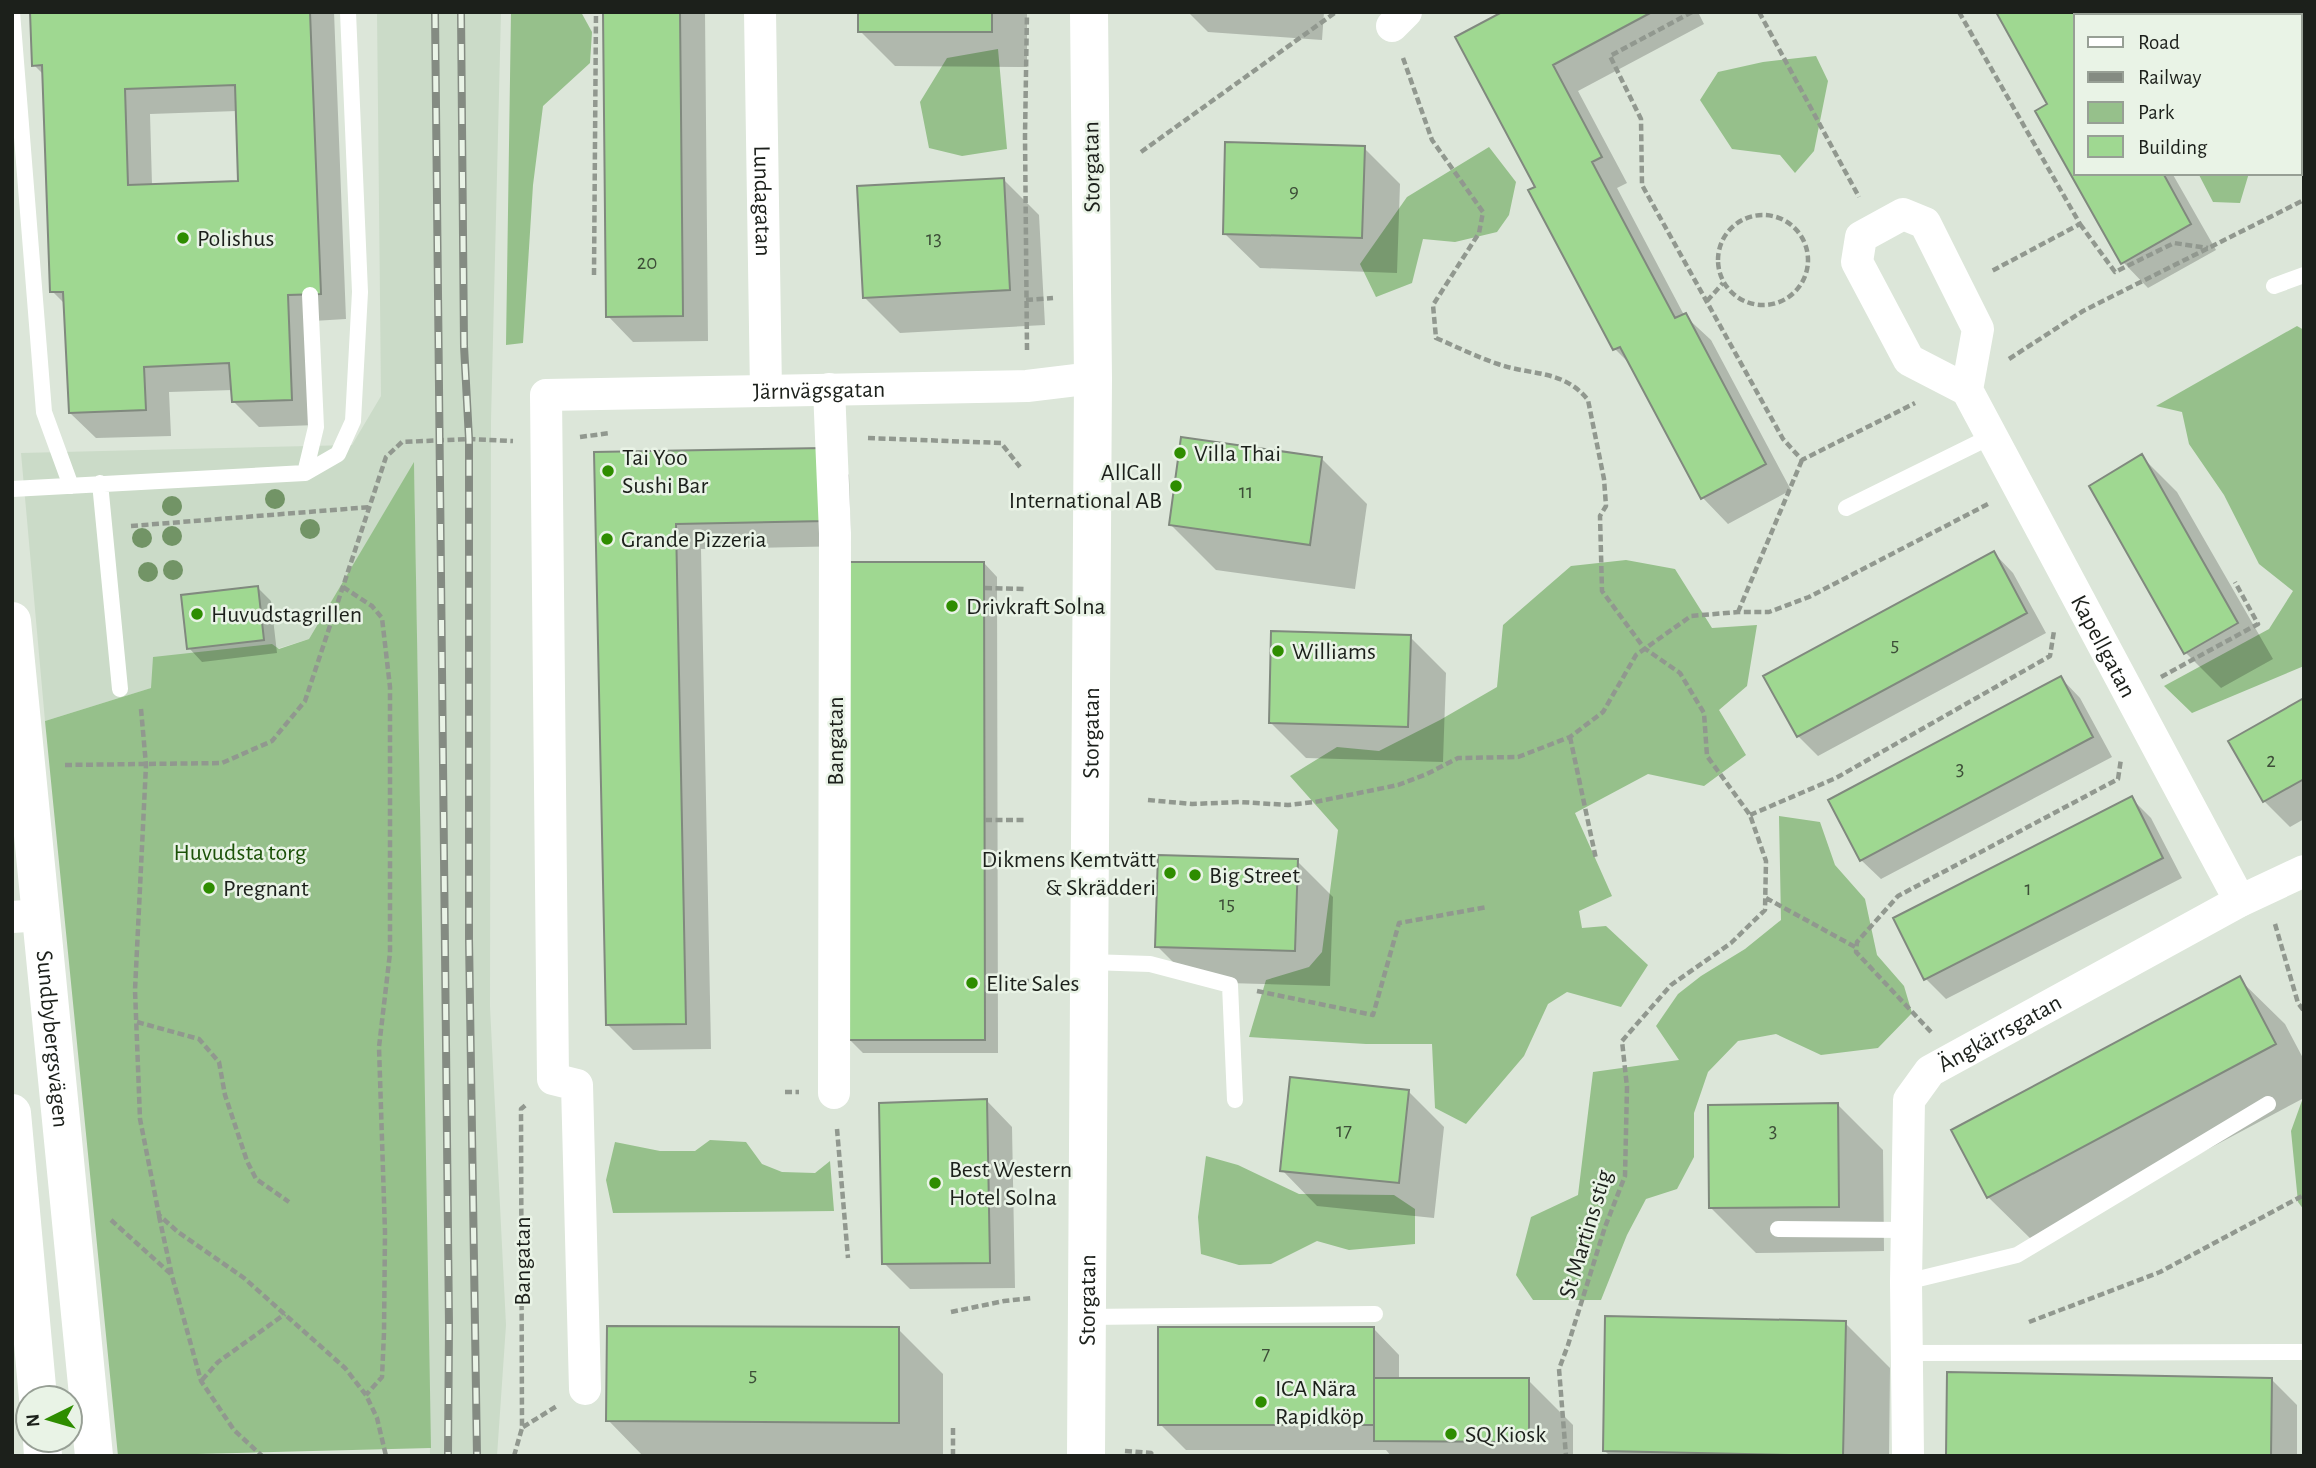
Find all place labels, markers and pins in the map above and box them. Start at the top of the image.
place label: Polishus [197,227,274,251]
marker: Polishus [175,230,191,246]
place label: Villa Thai [1194,442,1281,466]
marker: Villa Thai [1172,445,1188,461]
place label: Tai Yoo Sushi Bar [622,446,708,498]
place label: AllCall International AB [1009,461,1162,513]
marker: Tai Yoo Sushi Bar [600,463,616,479]
marker: AllCall International AB [1168,478,1184,494]
place label: Grande Pizzeria [621,528,767,552]
marker: Grande Pizzeria [599,531,615,547]
place label: Drivkraft Solna [966,595,1106,619]
marker: Drivkraft Solna [944,598,960,614]
place label: Huvudstagrillen [211,603,362,627]
marker: Huvudstagrillen [189,606,205,622]
place label: Williams [1292,640,1376,664]
marker: Williams [1270,643,1286,659]
place label: Dikmens Kemtvätt & Skrädderi [982,848,1156,900]
place label: Big Street [1209,864,1300,888]
marker: Dikmens Kemtvätt & Skrädderi [1162,865,1178,881]
marker: Big Street [1187,867,1203,883]
place label: Pregnant [223,877,309,901]
marker: Pregnant [201,880,217,896]
place label: Elite Sales [986,972,1079,996]
marker: Elite Sales [964,975,980,991]
place label: Best Western Hotel Solna [949,1158,1072,1210]
marker: Best Western Hotel Solna [927,1175,943,1191]
place label: ICA Nära Rapidköp [1275,1377,1364,1429]
marker: ICA Nära Rapidköp [1253,1394,1269,1410]
place label: SQ Kiosk [1465,1423,1546,1447]
marker: SQ Kiosk [1443,1426,1459,1442]

